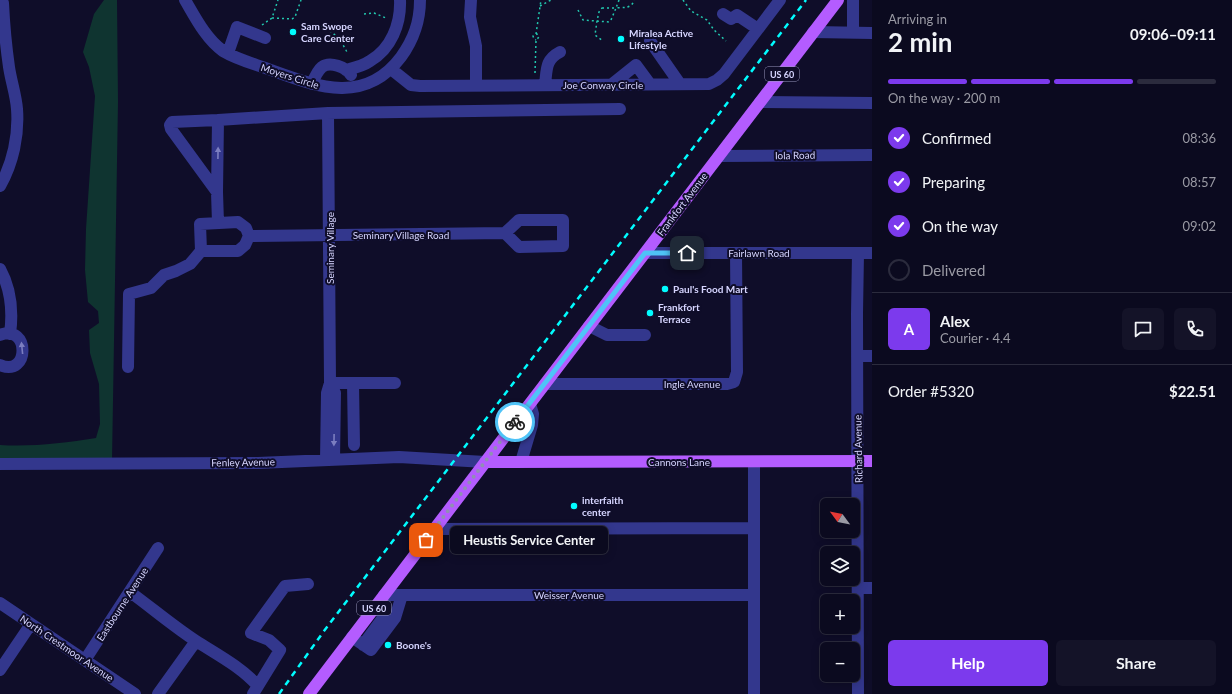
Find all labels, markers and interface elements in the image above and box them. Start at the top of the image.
text: Arriving in [888,11,947,27]
place label: Sam Swope Care Center [301,20,354,44]
text: 09:06–09:11 [1130,25,1216,43]
text: 2 min [888,26,952,58]
marker: Sam Swope Care Center [288,27,298,37]
place label: Miralea Active Lifestyle [629,27,694,51]
marker: Miralea Active Lifestyle [616,34,626,44]
street label: Moyers Circle [259,61,321,91]
road number: US 60 [765,67,799,81]
street label: Joe Conway Circle [563,79,643,91]
text: On the way · 200 m [888,90,1000,106]
icon: check [888,127,910,149]
text: Confirmed [922,129,991,147]
text: 08:36 [1183,130,1216,146]
one-way arrow [214,147,221,159]
street label: Iola Road [775,149,815,161]
street label: Frankfort Avenue [654,170,710,238]
icon: check [888,171,910,193]
text: Preparing [922,173,985,191]
text: 08:57 [1183,174,1216,190]
street label: Seminary Village [324,212,336,284]
icon: check [888,215,910,237]
text: On the way [922,217,998,235]
text: 09:02 [1183,218,1216,234]
street label: Seminary Village Road [353,229,449,241]
pin [670,236,704,270]
icon: home [676,242,698,264]
street label: Fairlawn Road [728,247,790,259]
text: Delivered [922,261,985,279]
place label: Paul's Food Mart [673,283,748,295]
marker: Paul's Food Mart [660,284,670,294]
place label: Frankfort Terrace [658,301,700,325]
marker: Frankfort Terrace [645,308,655,318]
button: chat [1122,308,1164,350]
button: phone [1174,308,1216,350]
text: Alex [940,312,970,330]
text: A [904,320,914,338]
text: Courier · 4.4 [940,330,1011,346]
one-way arrow [19,342,25,354]
street label: Ingle Avenue [664,378,720,390]
text: Order #5320 [888,382,974,400]
text: $22.51 [1169,382,1216,400]
courier [495,402,535,442]
icon: bike [504,411,526,433]
street label: Richard Avenue [851,415,865,483]
one-way arrow [331,434,337,447]
street label: Fenley Avenue [211,455,275,469]
street label: Cannons Lane [648,456,710,468]
place label: interfaith center [582,494,624,518]
north arrow [820,498,860,538]
map controls [820,498,860,682]
marker: interfaith center [569,501,579,511]
pin [409,523,443,557]
callout: Heustis Service Center [450,526,608,554]
icon: bag [415,529,437,551]
text: Heustis Service Center [463,532,595,548]
button: layers [820,546,860,586]
street label: Eastbourne Avenue [94,565,150,643]
street label: Weisser Avenue [534,589,604,601]
button: + [820,594,860,634]
road number: US 60 [357,601,391,615]
street label: North Crestmoor Avenue [18,612,116,684]
place label: Boone's [396,639,432,651]
marker: Boone's [383,640,393,650]
button: Help [888,640,1048,686]
button: Share [1056,640,1216,686]
button: − [820,642,860,682]

